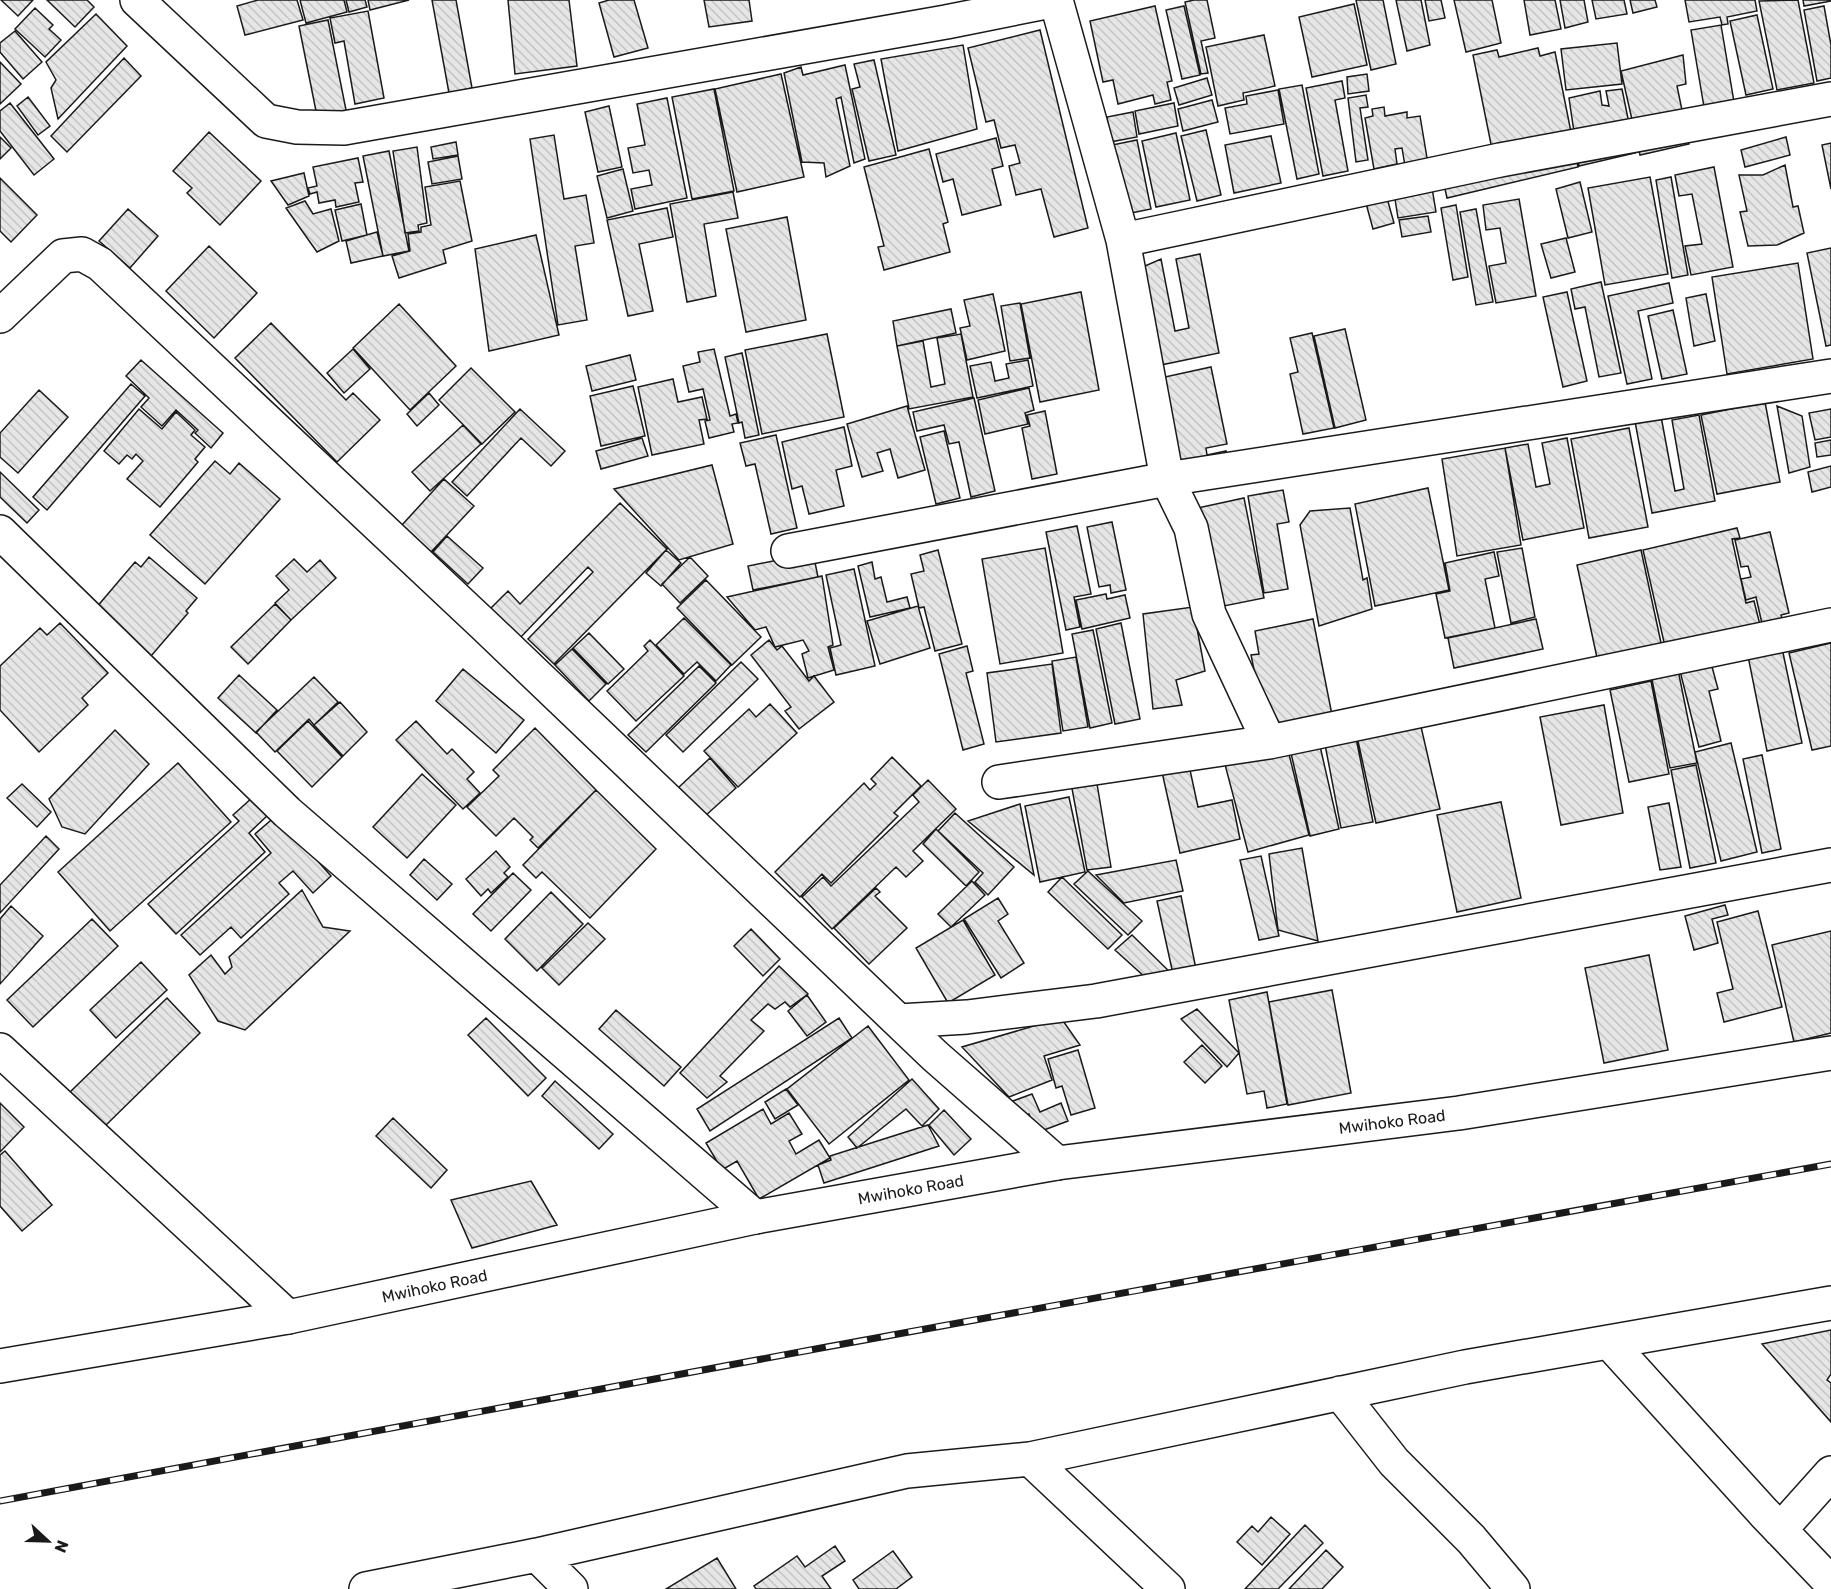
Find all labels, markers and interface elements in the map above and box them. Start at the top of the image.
street label: Mwihoko Road [1338,1106,1446,1138]
street label: Mwihoko Road [856,1171,965,1208]
street label: Mwihoko Road [380,1266,489,1307]
north arrow [18,1511,78,1571]
text: N [50,1538,72,1555]

